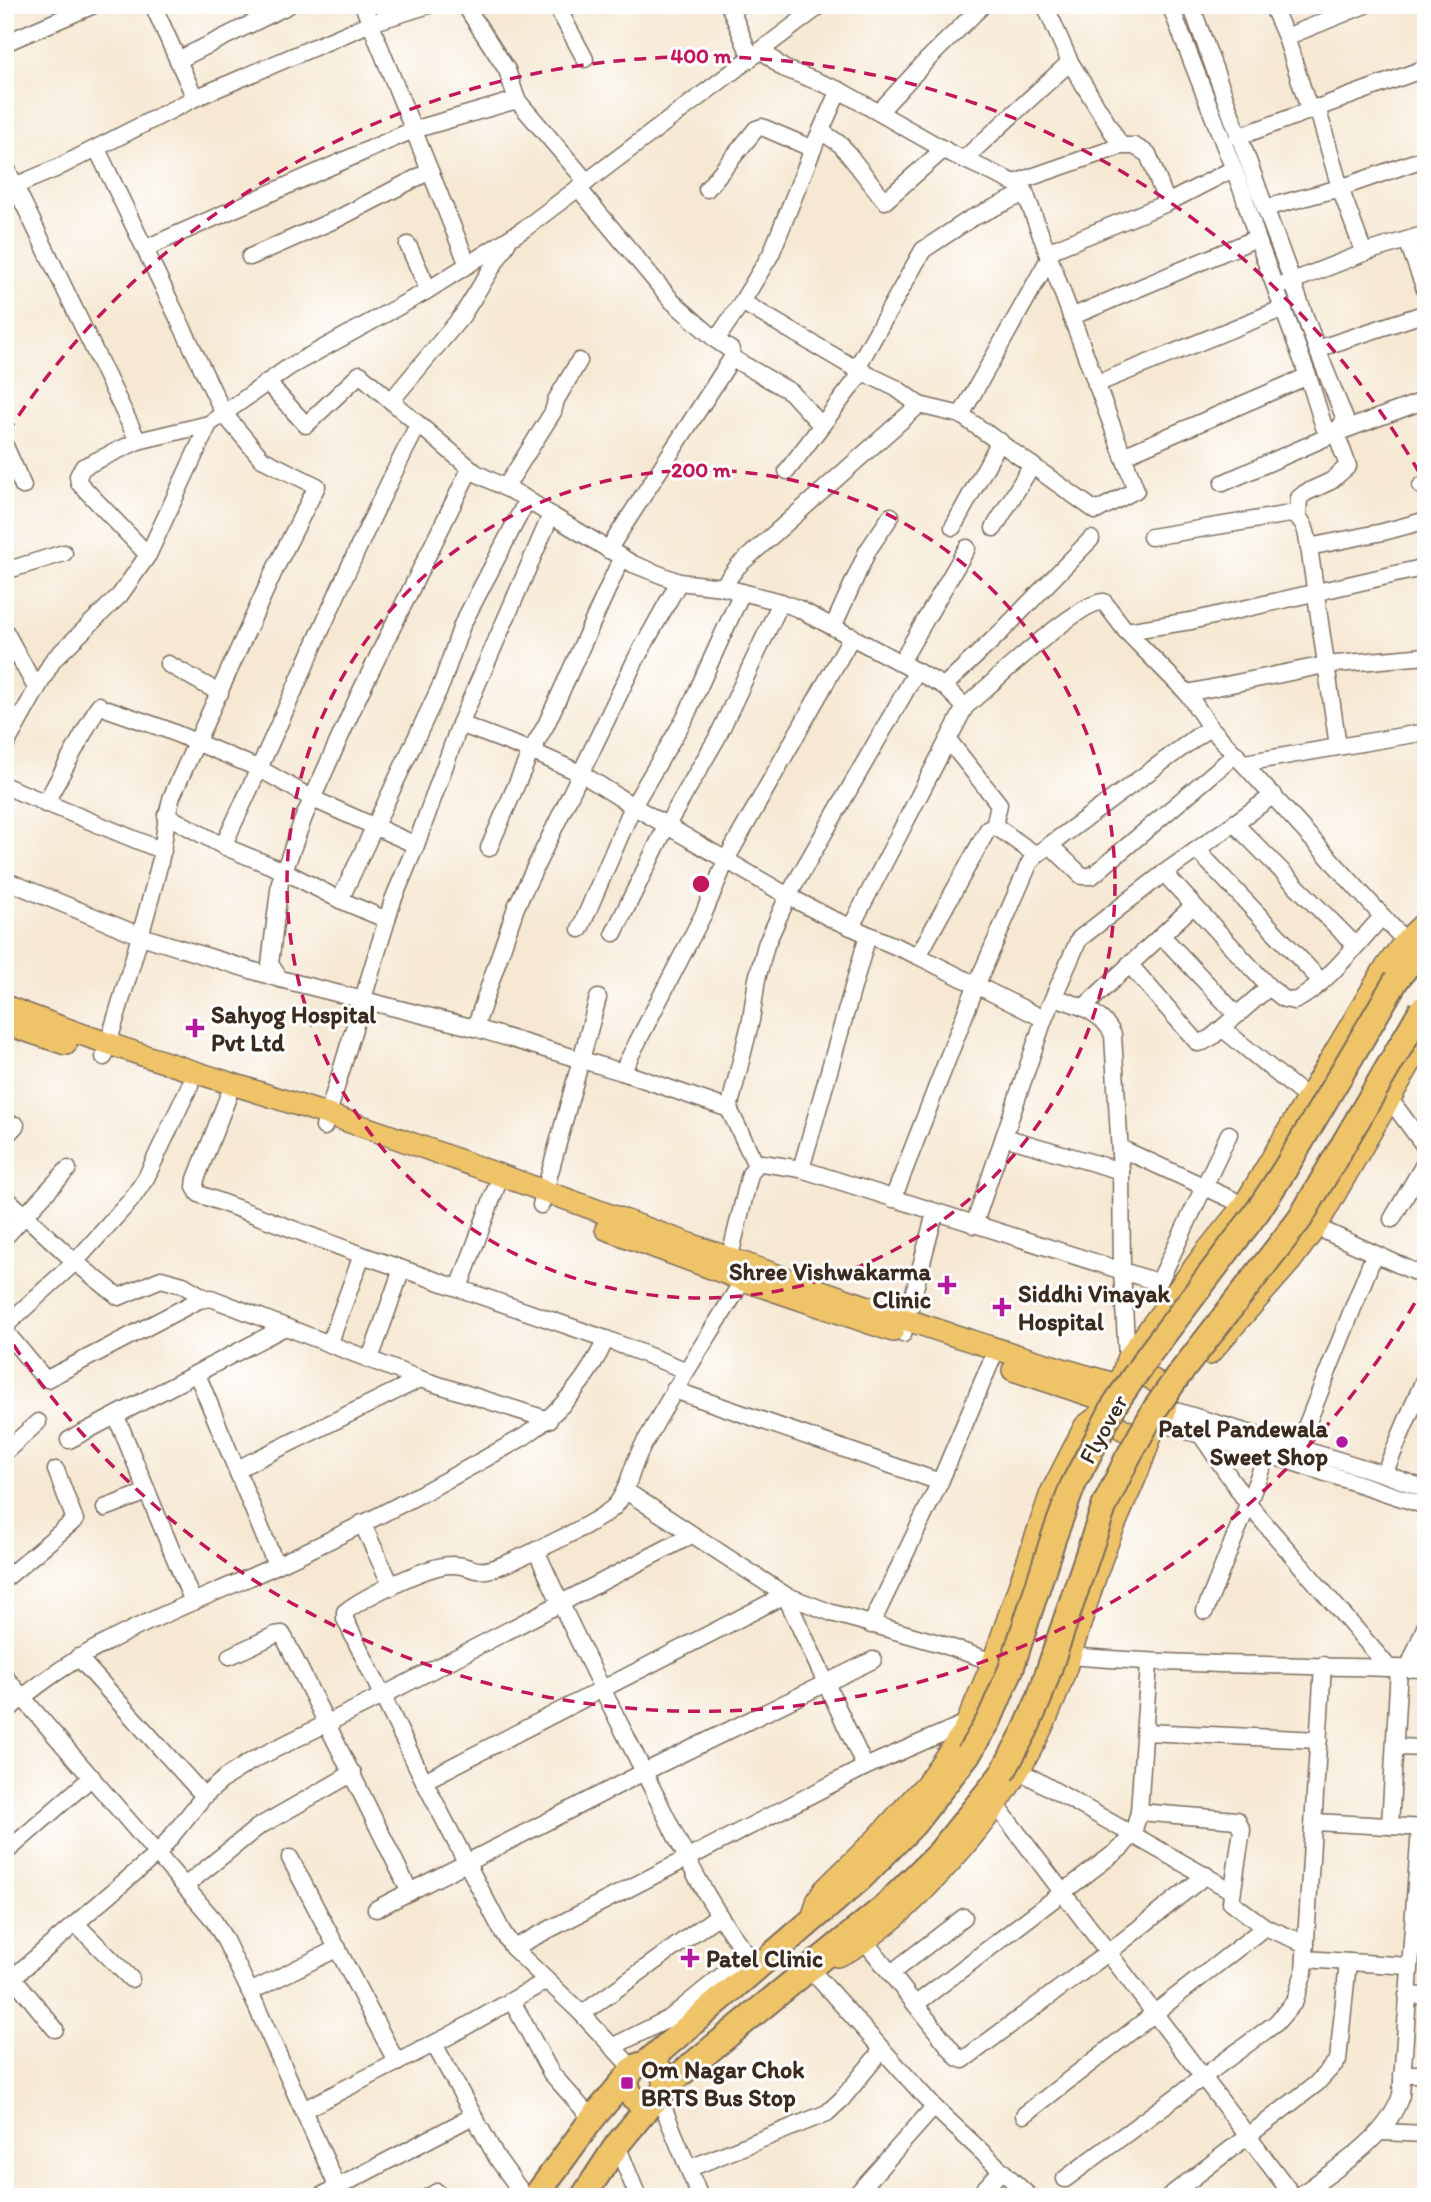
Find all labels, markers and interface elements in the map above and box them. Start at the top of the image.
text: 400 m [671,43,732,68]
text: 200 m [671,457,731,482]
centre of rings [689,872,713,896]
place label: Sahyog Hospital Pvt Ltd [211,1000,376,1057]
marker: Sahyog Hospital Pvt Ltd [185,1018,205,1038]
place label: Shree Vishwakarma Clinic [729,1257,932,1314]
marker: Shree Vishwakarma Clinic [937,1275,957,1295]
place label: Siddhi Vinayak Hospital [1018,1279,1170,1337]
marker: Siddhi Vinayak Hospital [992,1297,1012,1317]
street label: Flyover [1072,1389,1134,1469]
place label: Patel Pandewala Sweet Shop [1158,1414,1329,1472]
marker: Patel Pandewala Sweet Shop [1334,1434,1350,1450]
place label: Patel Clinic [706,1944,823,1973]
marker: Patel Clinic [680,1948,700,1968]
place label: Om Nagar Chok BRTS Bus Stop [641,2055,805,2113]
marker: Om Nagar Chok BRTS Bus Stop [619,2075,635,2091]

